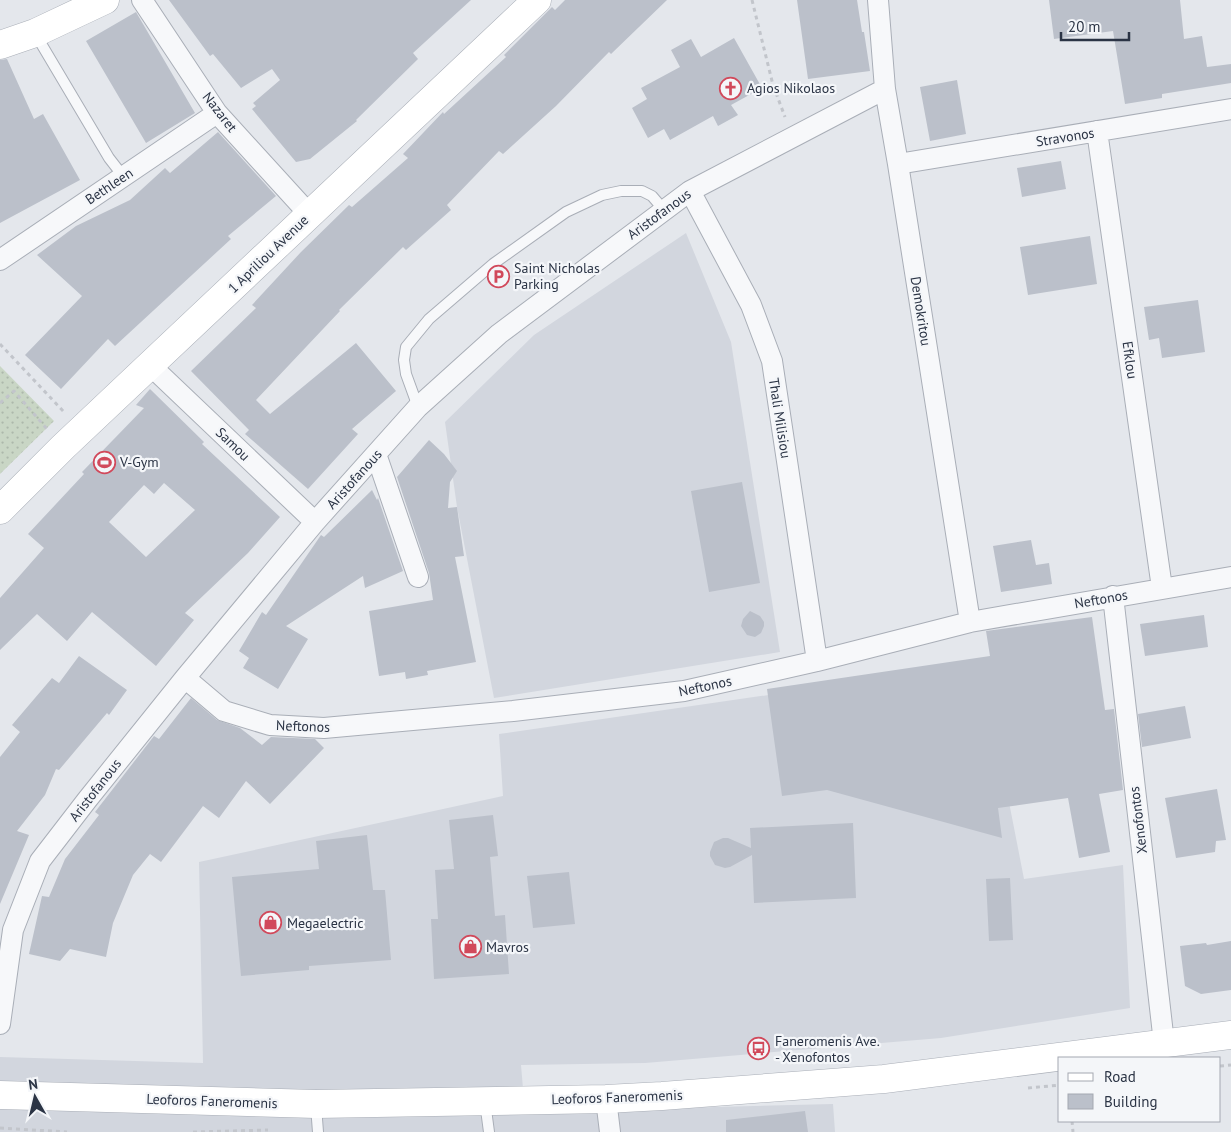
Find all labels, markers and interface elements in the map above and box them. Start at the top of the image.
scale bar [1061,10,1128,42]
text: 20 m [1068,17,1101,36]
church icon: Agios Nikolaos [719,76,743,100]
place label: Agios Nikolaos [747,79,835,97]
street label: Nazaret [199,88,241,136]
street label: Stravonos [1034,123,1096,151]
street label: Bethleen [82,164,136,208]
street label: Aristofanous [624,185,695,243]
street label: 1 Apriliou Avenue [224,211,312,297]
place label: Saint Nicholas Parking [514,259,600,293]
parking icon: Saint Nicholas Parking [486,264,510,288]
street label: Demokritou [907,275,935,347]
street label: Efklou [1118,340,1142,380]
street label: Thali Milisiou [765,376,795,460]
street label: Samou [212,423,254,465]
street label: Aristofanous [322,445,386,513]
sports icon: V-Gym [92,450,116,474]
place label: V-Gym [119,453,159,471]
street label: Neftonos [1073,585,1129,613]
street label: Neftonos [677,672,733,700]
street label: Neftonos [276,716,330,736]
street label: Aristofanous [65,755,125,825]
street label: Xenofontos [1125,785,1151,855]
shop icon: Megaelectric [259,911,283,935]
place label: Megaelectric [287,914,364,932]
shop icon: Mavros [458,935,482,959]
place label: Mavros [486,938,529,956]
place label: Faneromenis Ave. - Xenofontos [775,1032,880,1066]
bus stop icon: Faneromenis Ave. - Xenofontos [747,1037,771,1061]
legend [1058,1057,1221,1122]
text: Road [1104,1067,1136,1086]
north arrow [10,1072,60,1122]
text: N [27,1075,39,1094]
street label: Leoforos Faneromenis [551,1086,683,1108]
street label: Leoforos Faneromenis [146,1090,278,1112]
text: Building [1104,1092,1158,1111]

